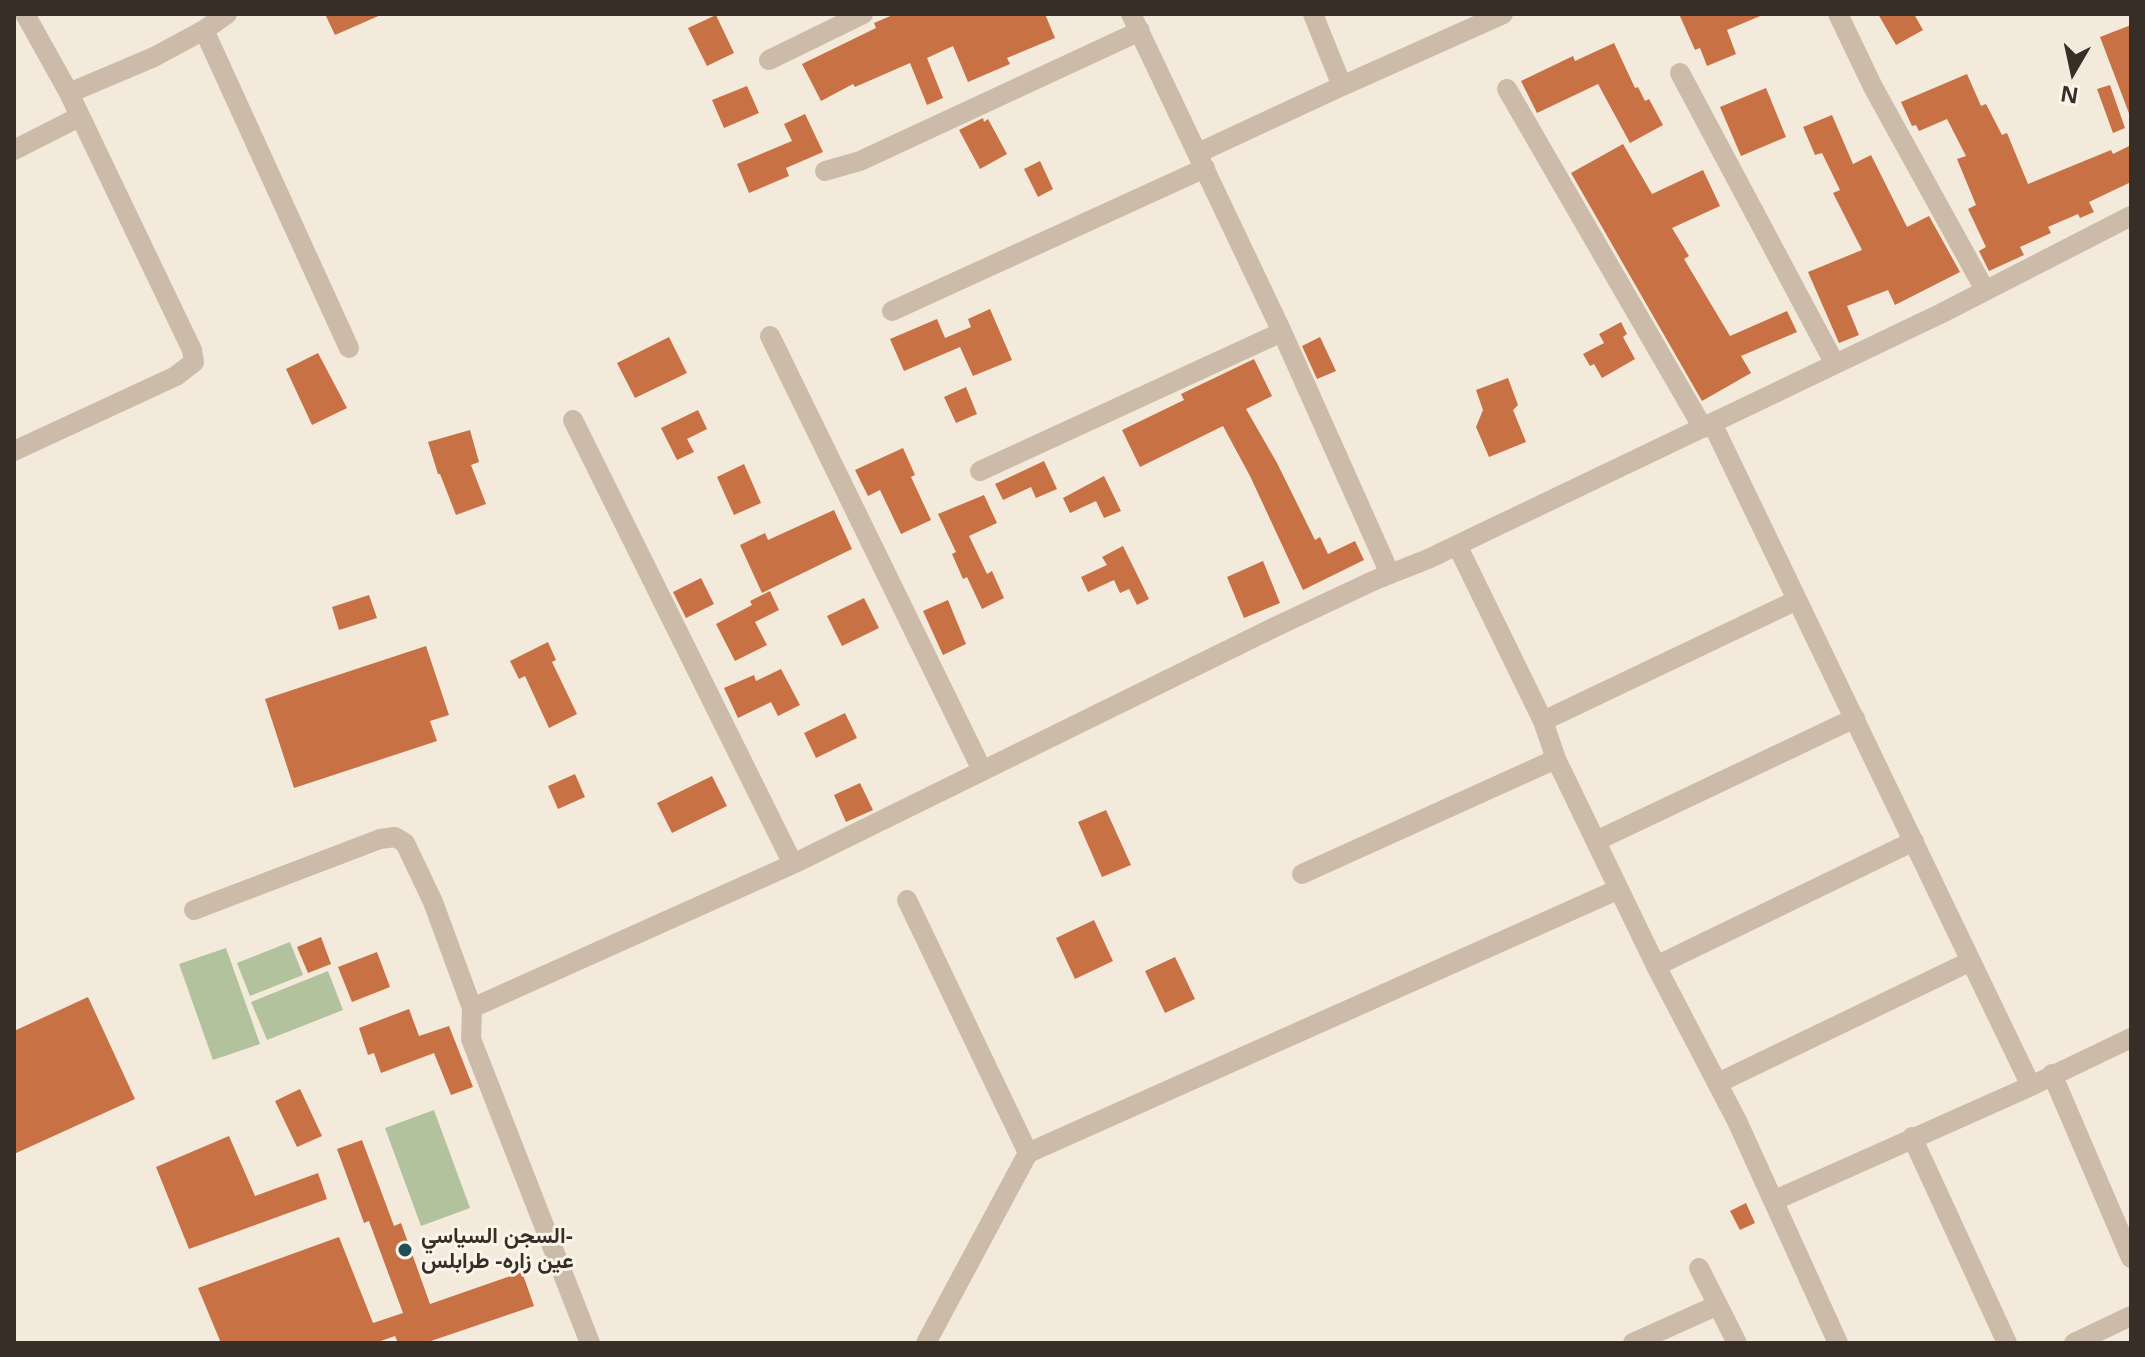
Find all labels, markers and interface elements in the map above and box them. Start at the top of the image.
north arrow [2033,32,2113,112]
text: N [2058,79,2080,112]
place label: السجن السياسي- عين زاره- طرابلس [421,1224,574,1276]
marker: السجن السياسي- عين زاره- طرابلس [396,1241,414,1259]

